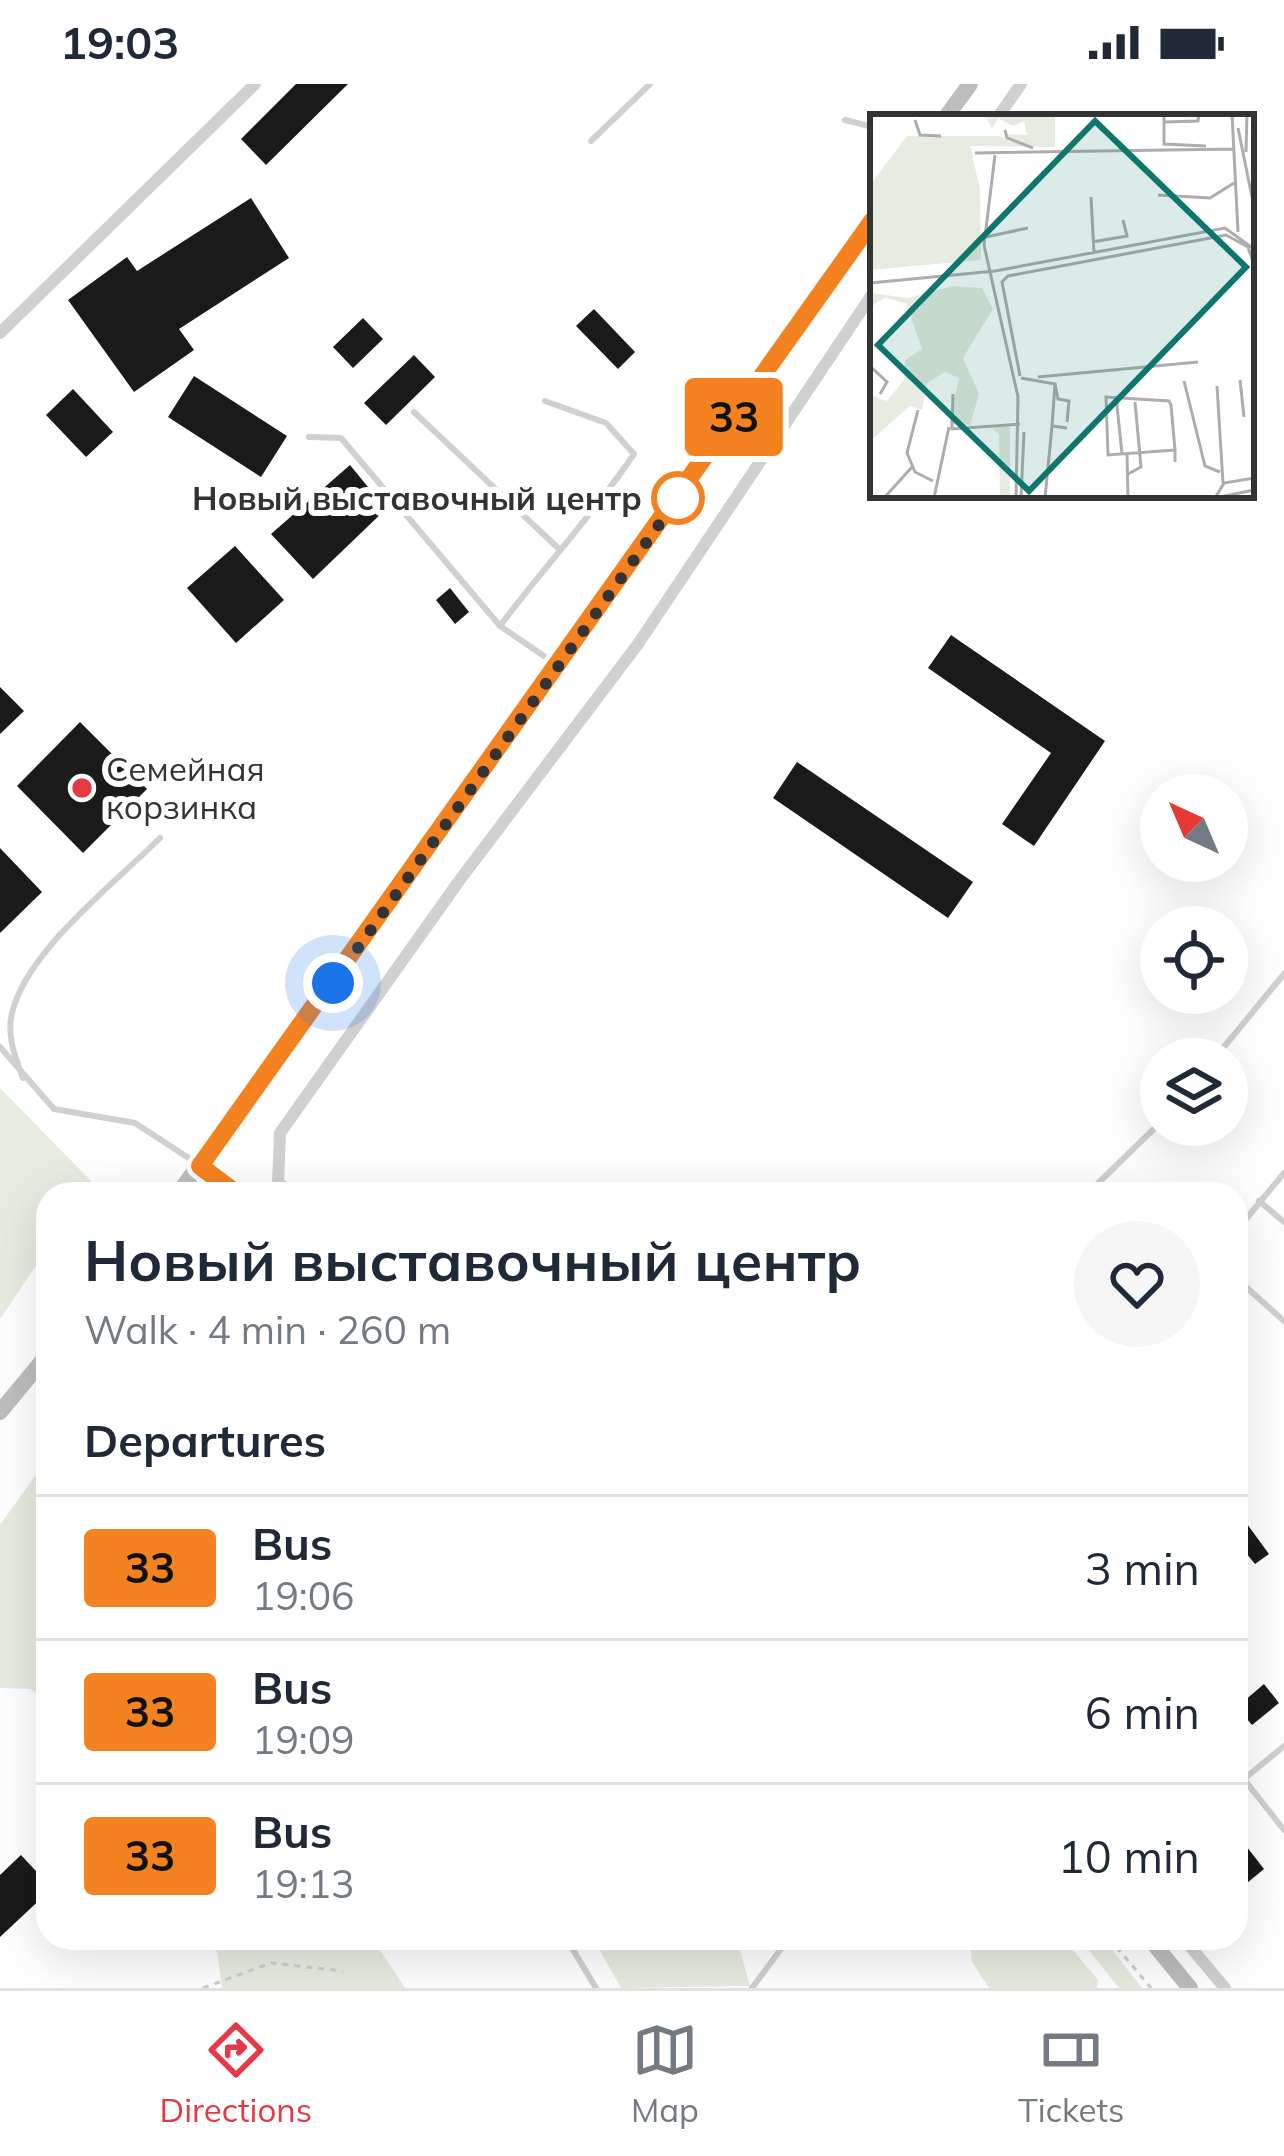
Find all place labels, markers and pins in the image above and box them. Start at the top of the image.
marker: Новый выставочный центр [653,473,703,523]
place label: Новый выставочный центр [192,477,642,518]
place label: Семейная корзинка [106,748,265,827]
marker: Семейная корзинка [69,775,95,801]

